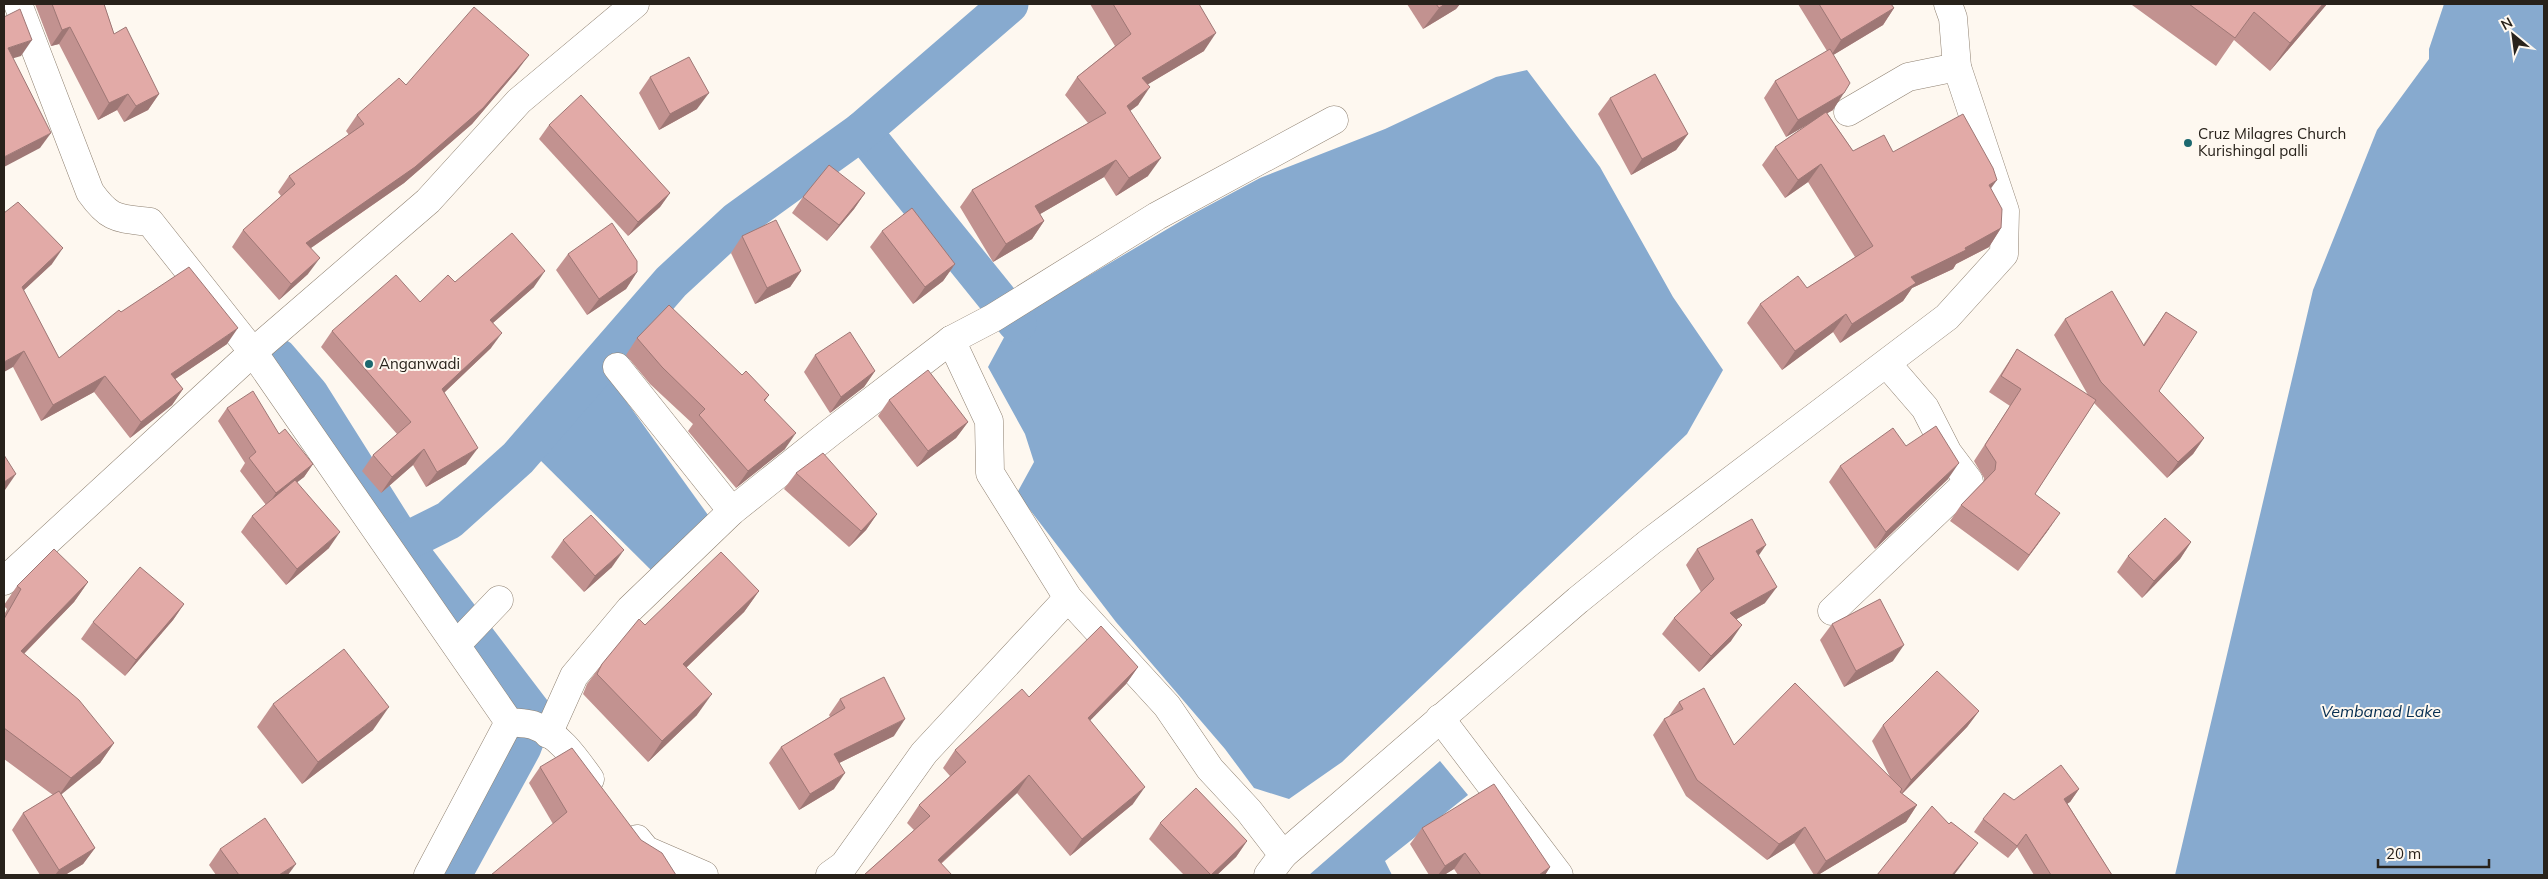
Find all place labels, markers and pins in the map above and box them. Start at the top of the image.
place label: Cruz Milagres Church Kurishingal palli [2198,124,2346,160]
marker: Cruz Milagres Church Kurishingal palli [2182,137,2194,149]
place label: Anganwadi [379,354,460,373]
marker: Anganwadi [363,358,375,370]

